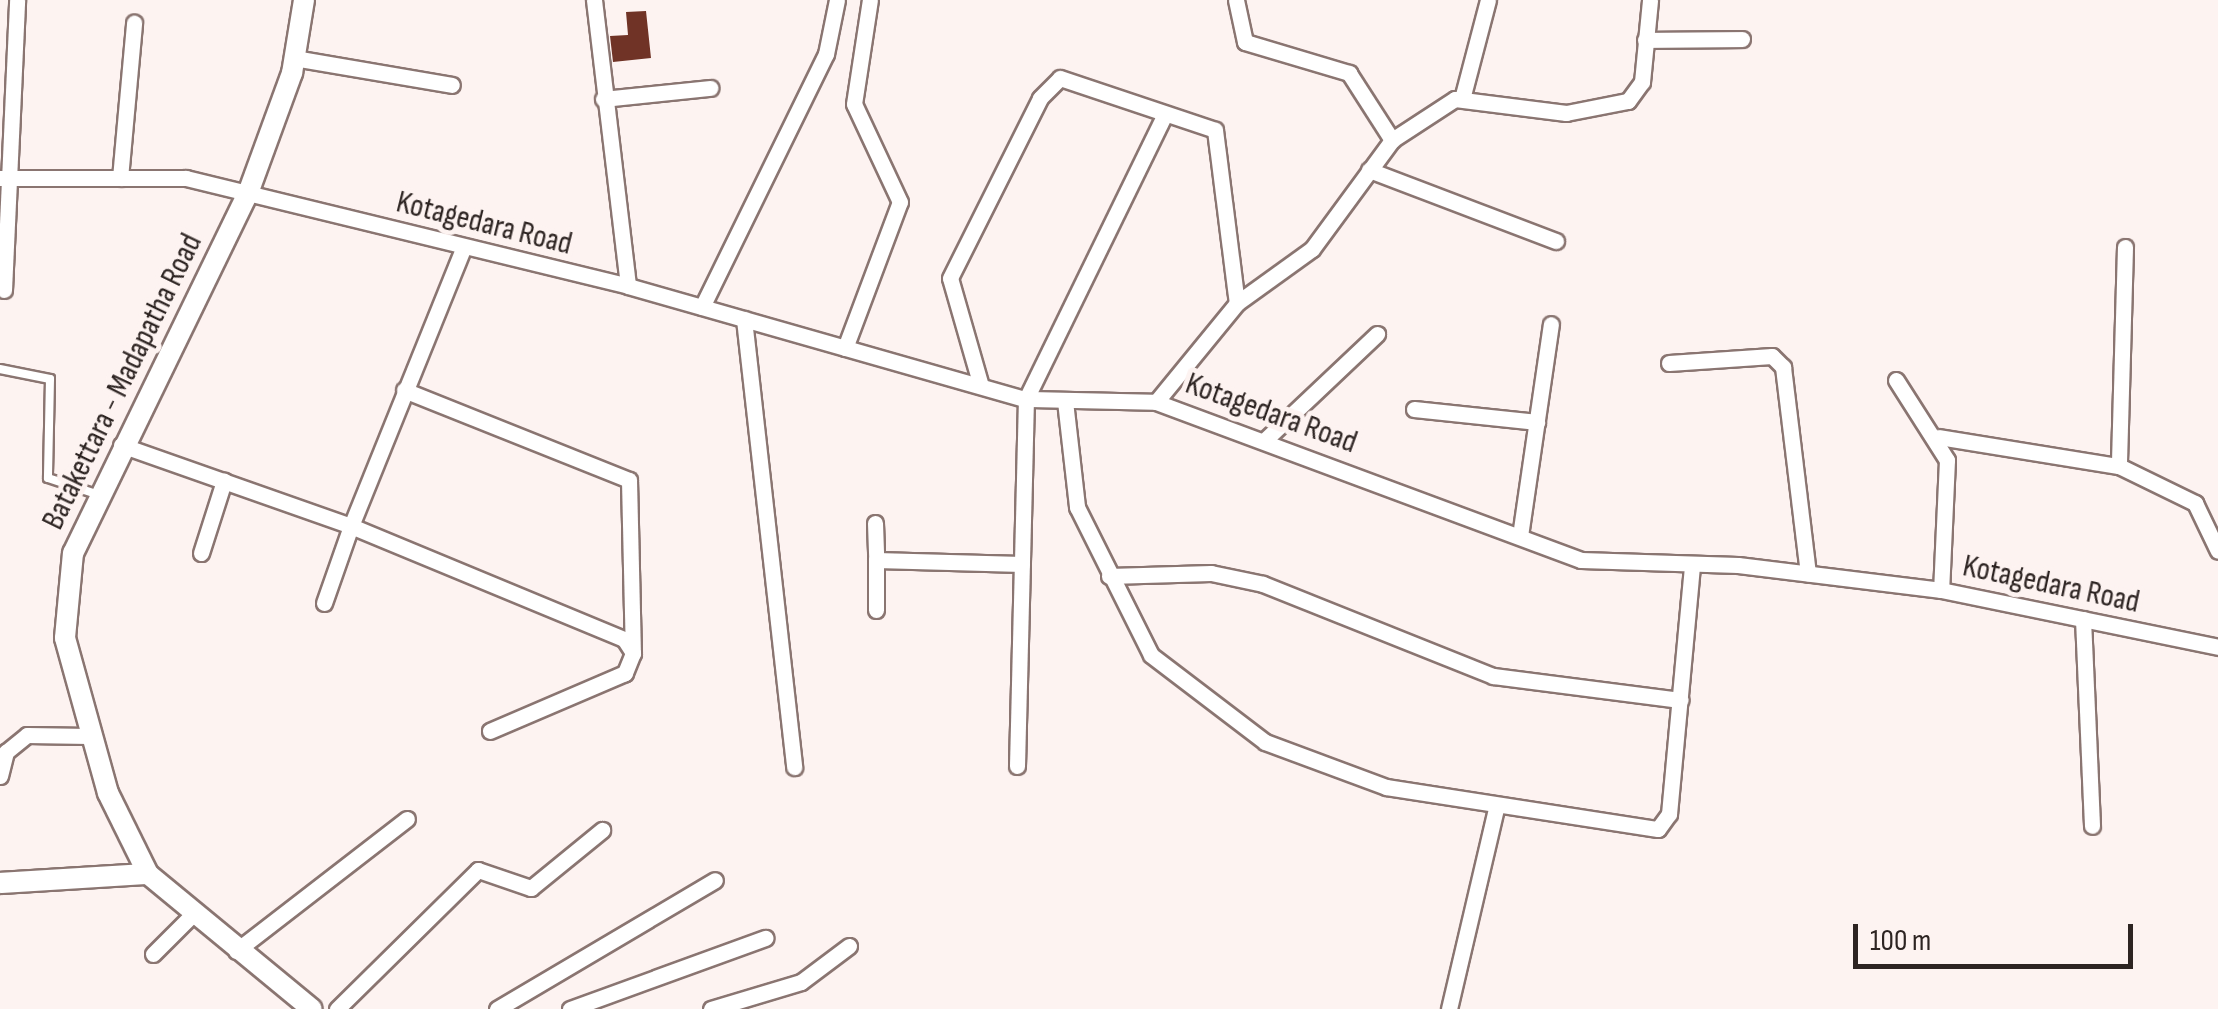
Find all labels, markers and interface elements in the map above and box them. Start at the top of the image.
street label: Kotagedara Road [392,184,576,264]
street label: Batakettara - Madapatha Road [35,228,211,536]
street label: Kotagedara Road [1180,365,1362,463]
street label: Kotagedara Road [1959,548,2143,622]
scale bar [1858,904,2138,966]
text: 100 m [1870,923,1931,959]

